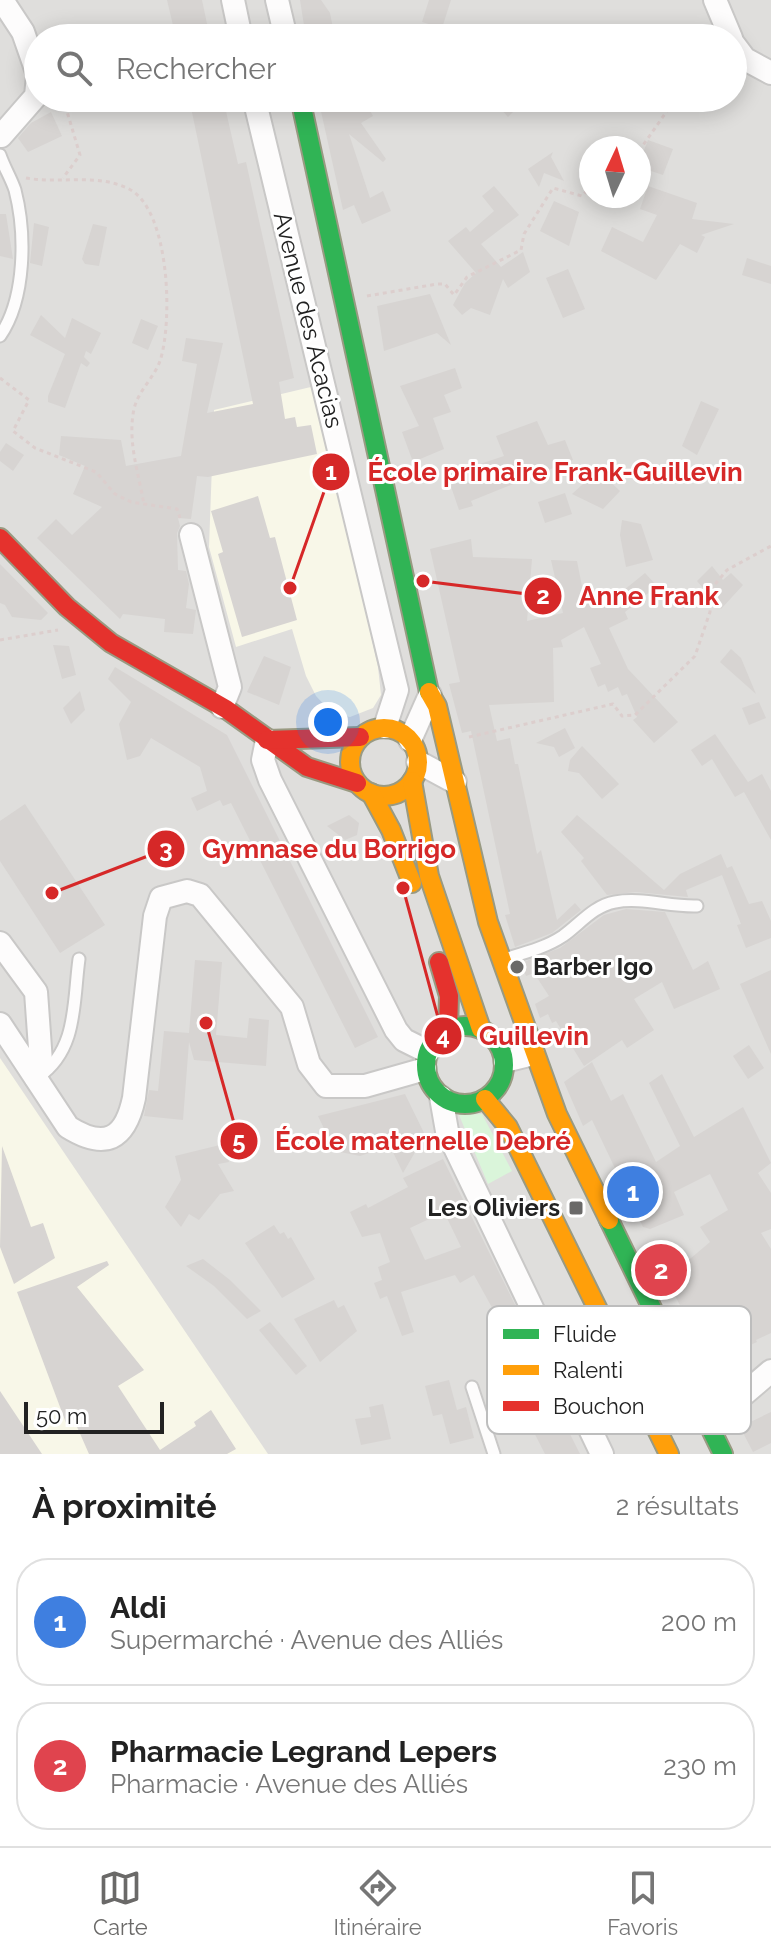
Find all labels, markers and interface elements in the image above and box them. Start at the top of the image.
search box [24,24,747,112]
icon: search [52,46,96,90]
text: Rechercher [116,51,276,86]
north arrow [579,136,651,208]
street label: Avenue des Acacias [268,209,349,431]
callout: École primaire Frank-Guillevin [311,447,758,497]
text: 1 [325,457,337,486]
text: École primaire Frank-Guillevin [367,457,743,487]
callout: Anne Frank [523,571,735,621]
text: 2 [536,581,550,610]
text: Anne Frank [579,581,720,611]
your location [308,702,348,742]
callout: Gymnase du Borrigo [146,824,472,874]
text: 3 [159,834,173,863]
text: Gymnase du Borrigo [202,834,456,864]
place label: Barber Igo [533,952,653,981]
marker: Barber Igo [508,958,526,976]
callout: Guillevin [423,1011,605,1061]
text: Guillevin [479,1021,589,1051]
text: 4 [436,1022,450,1051]
callout: École maternelle Debré [219,1116,587,1166]
text: 5 [232,1126,246,1155]
text: École maternelle Debré [275,1126,571,1156]
pin: 1 [607,1162,659,1222]
place label: Les Oliviers [427,1193,560,1222]
marker: Les Oliviers [567,1199,585,1217]
pin: 2 [635,1240,687,1300]
legend [487,1306,751,1434]
text: Fluide [553,1321,616,1347]
text: Ralenti [553,1357,623,1383]
text: Bouchon [553,1393,645,1419]
scale bar [24,1398,164,1434]
text: 50 m [36,1403,87,1429]
text: À proximité [32,1486,217,1526]
text: 2 résultats [616,1491,739,1521]
text: Aldi [110,1590,167,1625]
text: 1 [54,1607,66,1637]
text: 200 m [661,1607,737,1637]
text: Supermarché · Avenue des Alliés [110,1625,503,1655]
text: Pharmacie Legrand Lepers [110,1734,497,1769]
text: 2 [53,1751,67,1781]
text: 230 m [663,1751,737,1781]
text: Pharmacie · Avenue des Alliés [110,1769,468,1799]
tab: Carte [93,1866,148,1940]
tab: Itinéraire [334,1866,422,1940]
tab: Favoris [607,1866,678,1940]

